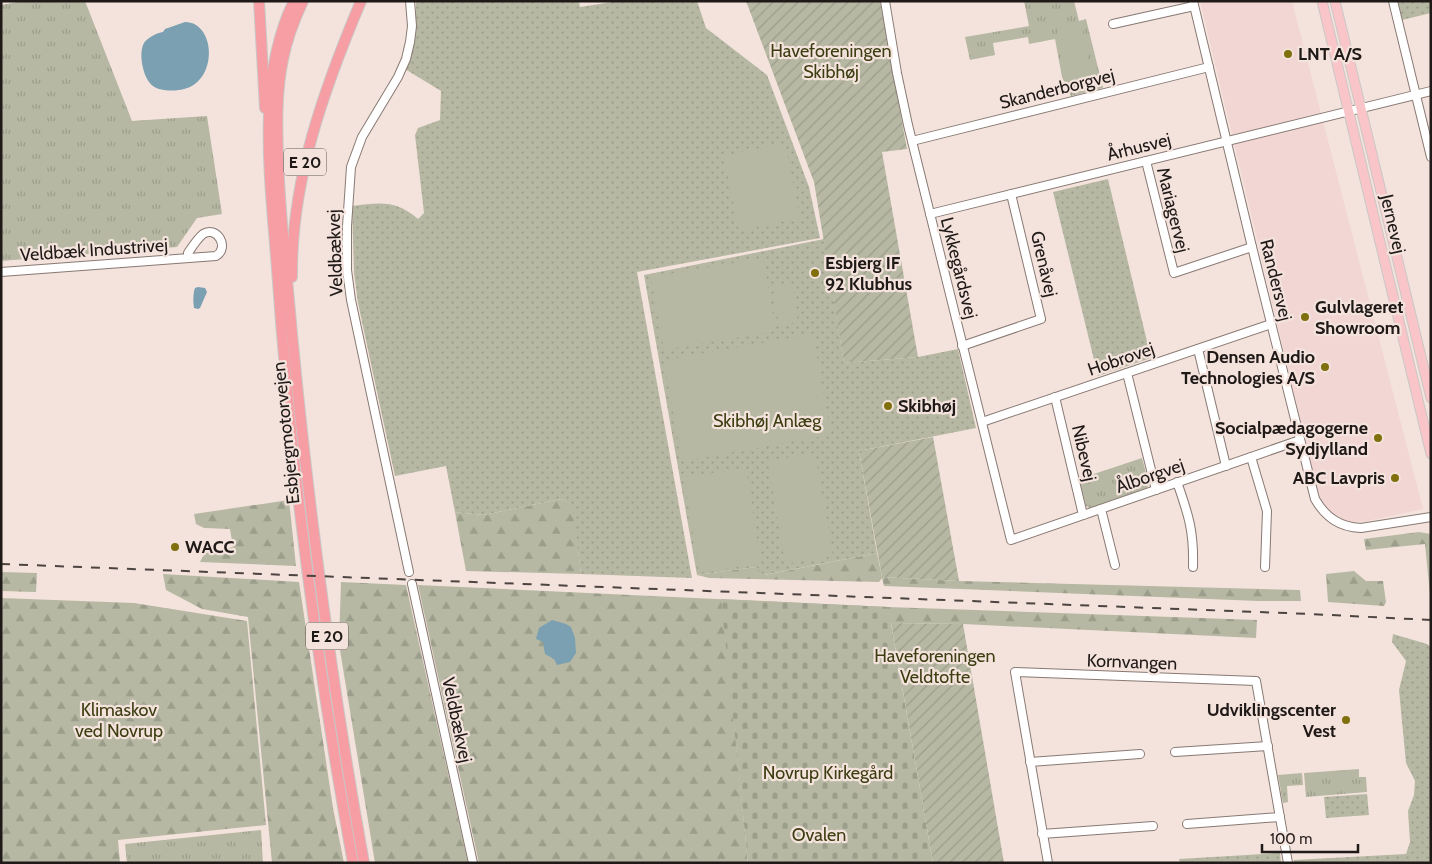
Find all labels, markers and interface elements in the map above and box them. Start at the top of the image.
park label: Haveforeningen Skibhøj [770,40,892,83]
place label: LNT A/S [1298,43,1362,65]
marker: LNT A/S [1282,48,1294,60]
street label: Skanderborgvej [997,64,1117,114]
street label: Århusvej [1105,128,1173,166]
road number: E 20 [284,148,326,176]
street label: Mariagervej [1152,165,1194,255]
street label: Jernevej [1375,191,1410,256]
street label: Veldbækvej [322,209,348,297]
street label: Lykkegårdsvej [936,215,982,321]
street label: Grenåvej [1026,229,1062,299]
street label: Veldbæk Industrivej [19,234,169,266]
street label: Randersvej [1255,237,1297,323]
place label: Esbjerg IF 92 Klubhus [825,252,913,295]
marker: Esbjerg IF 92 Klubhus [809,267,821,279]
place label: Gulvlageret Showroom [1315,296,1404,339]
marker: Gulvlageret Showroom [1299,311,1311,323]
street label: Hobrovej [1085,337,1157,381]
place label: Densen Audio Technologies A/S [1181,346,1315,389]
street label: Esbjergmotorvejen [268,361,304,505]
marker: Densen Audio Technologies A/S [1319,361,1331,373]
place label: Skibhøj [898,395,956,417]
marker: Skibhøj [882,400,894,412]
park label: Skibhøj Anlæg [713,410,822,432]
place label: Socialpædagogerne Sydjylland [1215,417,1368,460]
street label: Nibevej [1067,423,1101,483]
marker: Socialpædagogerne Sydjylland [1372,432,1384,444]
street label: Ålborgvej [1113,454,1187,498]
place label: ABC Lavpris [1293,467,1385,489]
marker: ABC Lavpris [1389,472,1401,484]
place label: WACC [185,536,235,558]
marker: WACC [169,541,181,553]
road number: E 20 [306,622,348,650]
park label: Haveforeningen Veldtofte [874,645,996,688]
street label: Kornvangen [1086,649,1178,675]
street label: Veldbækvej [437,675,477,765]
park label: Klimaskov ved Novrup [75,699,163,742]
place label: Udviklingscenter Vest [1207,699,1336,742]
marker: Udviklingscenter Vest [1340,714,1352,726]
park label: Novrup Kirkegård [763,762,893,784]
scale bar [1262,822,1358,854]
park label: Ovalen [792,824,846,846]
text: 100 m [1270,830,1312,848]

